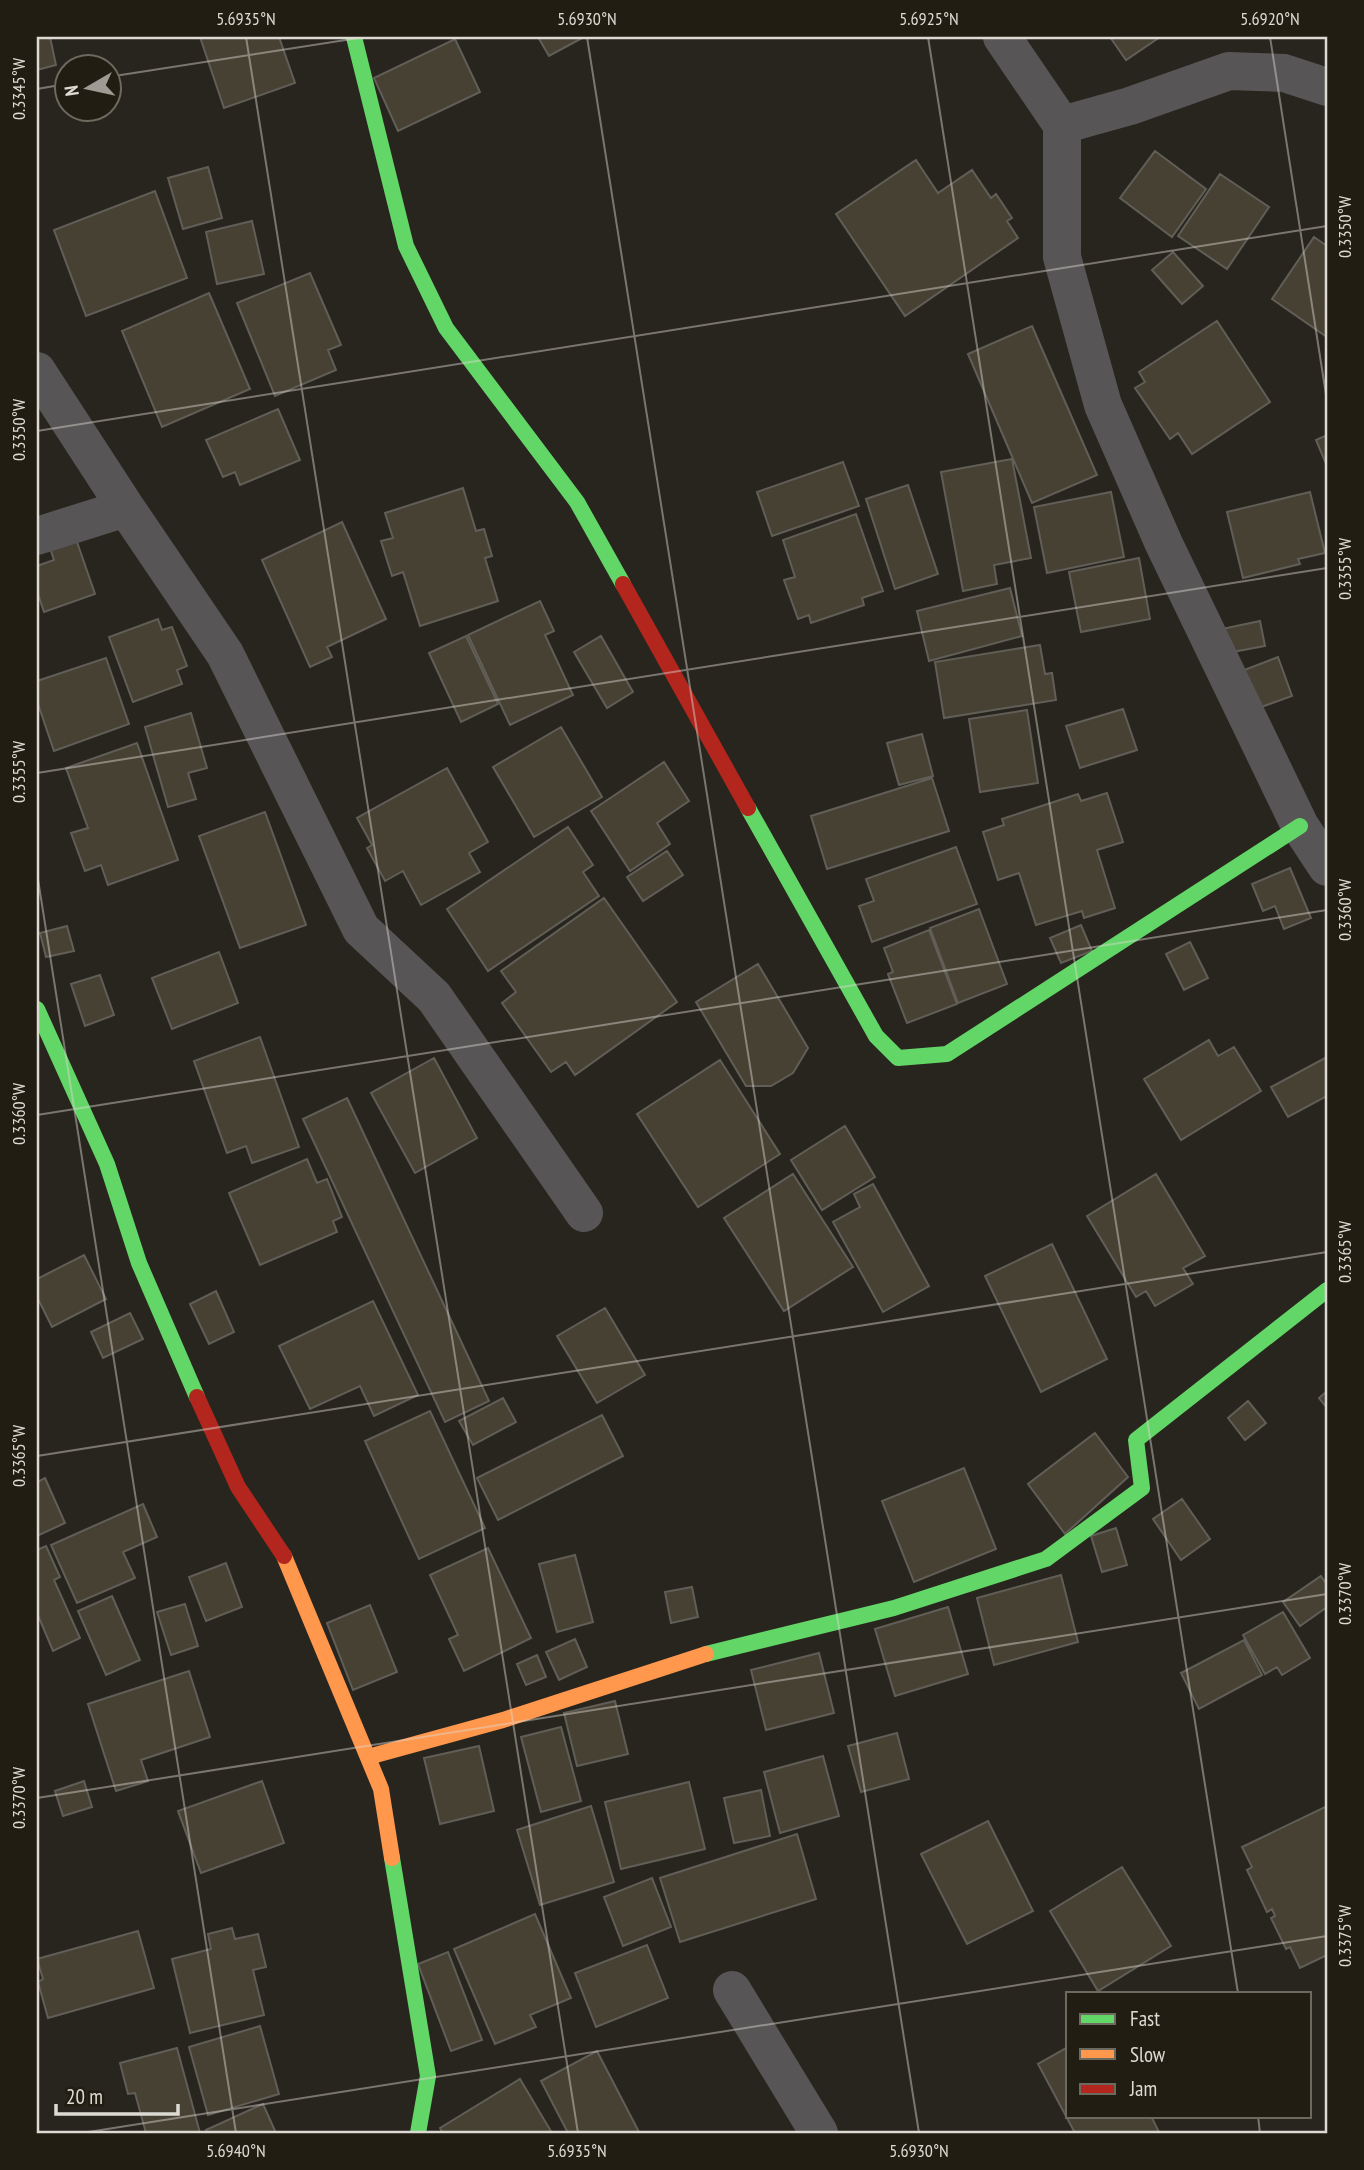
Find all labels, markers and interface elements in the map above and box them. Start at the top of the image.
text: 5.6935°N [216,7,276,30]
text: 5.6930°N [557,7,617,30]
text: 5.6925°N [899,7,959,30]
text: 5.6920°N [1240,7,1300,30]
north arrow [52,52,122,122]
text: 0.3345°W [7,58,30,120]
text: N [59,84,84,98]
text: 0.3350°W [1333,196,1356,258]
text: 0.3350°W [7,399,30,461]
text: 0.3355°W [1333,538,1356,600]
text: 0.3355°W [7,741,30,803]
text: 0.3360°W [1333,879,1356,941]
text: 0.3360°W [7,1083,30,1145]
text: 0.3365°W [1333,1221,1356,1283]
text: 0.3365°W [7,1425,30,1487]
text: 0.3370°W [1333,1563,1356,1625]
text: 0.3370°W [7,1767,30,1829]
text: 0.3375°W [1333,1905,1356,1967]
legend [1066,1992,1312,2118]
text: Fast [1130,2005,1160,2032]
text: Slow [1130,2041,1166,2068]
scale bar [56,2072,178,2116]
text: Jam [1129,2075,1157,2102]
text: 20 m [66,2083,103,2110]
text: 5.6940°N [206,2139,266,2162]
text: 5.6935°N [547,2139,607,2162]
text: 5.6930°N [889,2139,949,2162]

